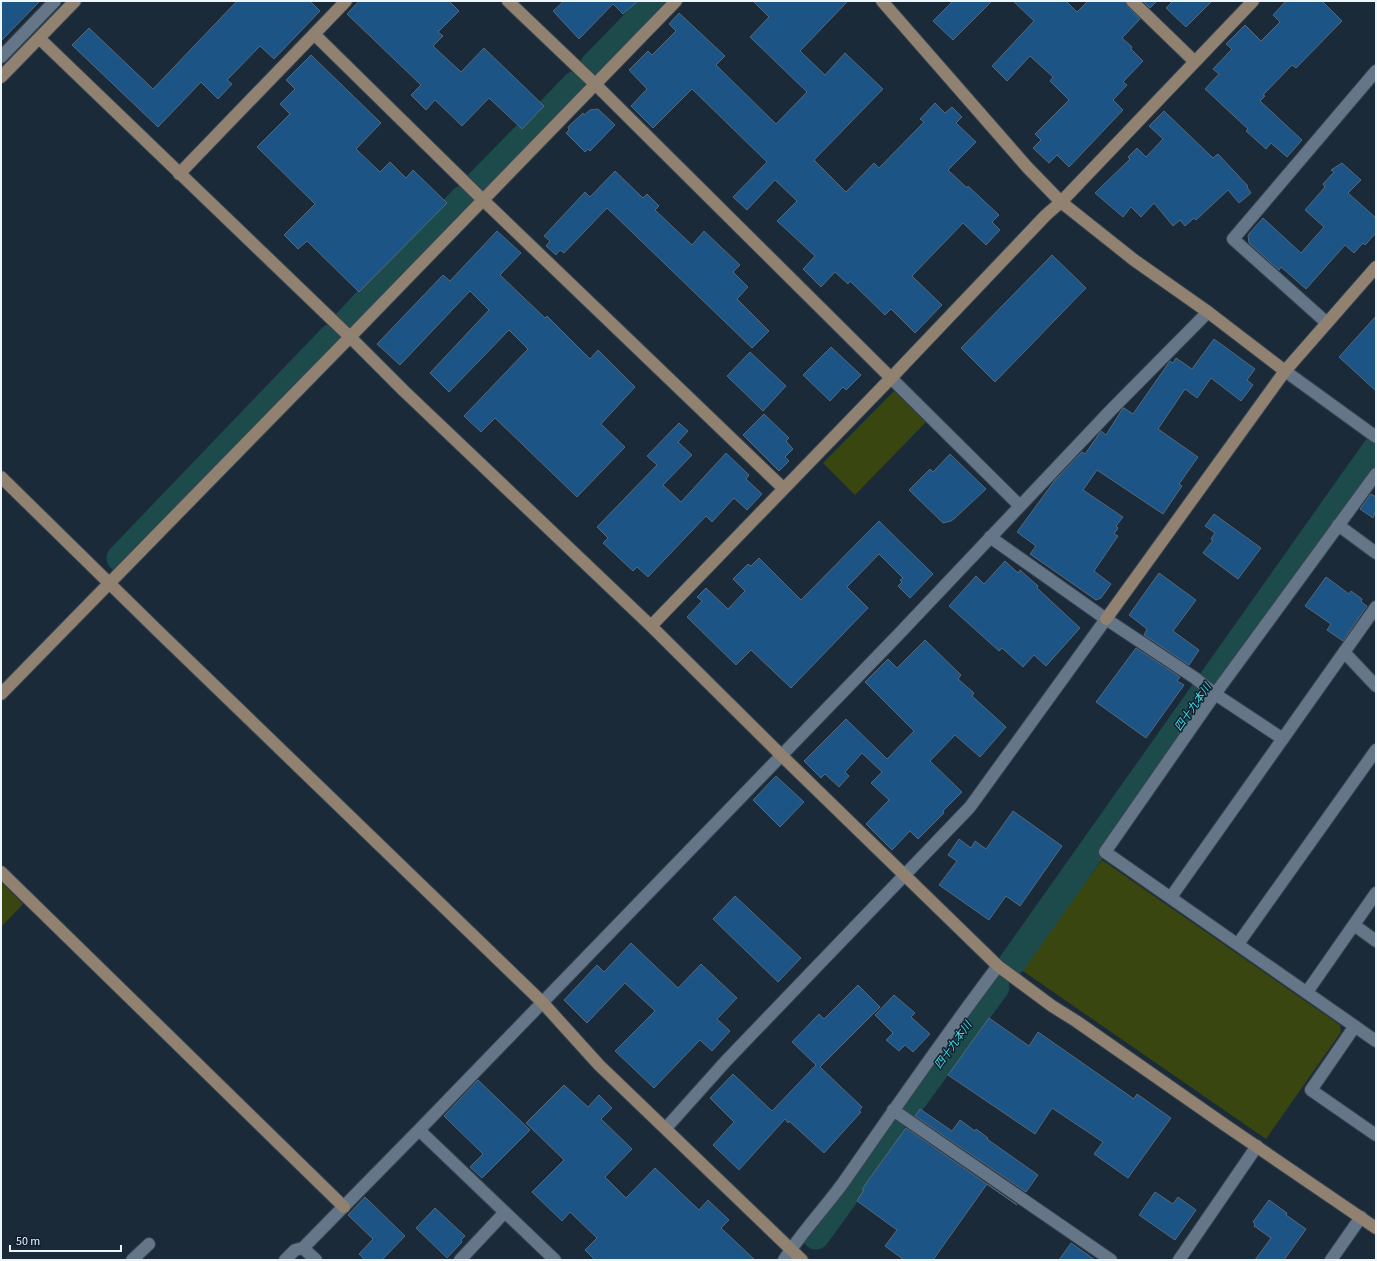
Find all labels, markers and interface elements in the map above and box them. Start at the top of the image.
water label: 四十九本川 [1171,679,1215,734]
water label: 四十九本川 [931,1018,976,1072]
scale bar [10,1227,121,1253]
text: 50 m [16,1233,40,1250]

